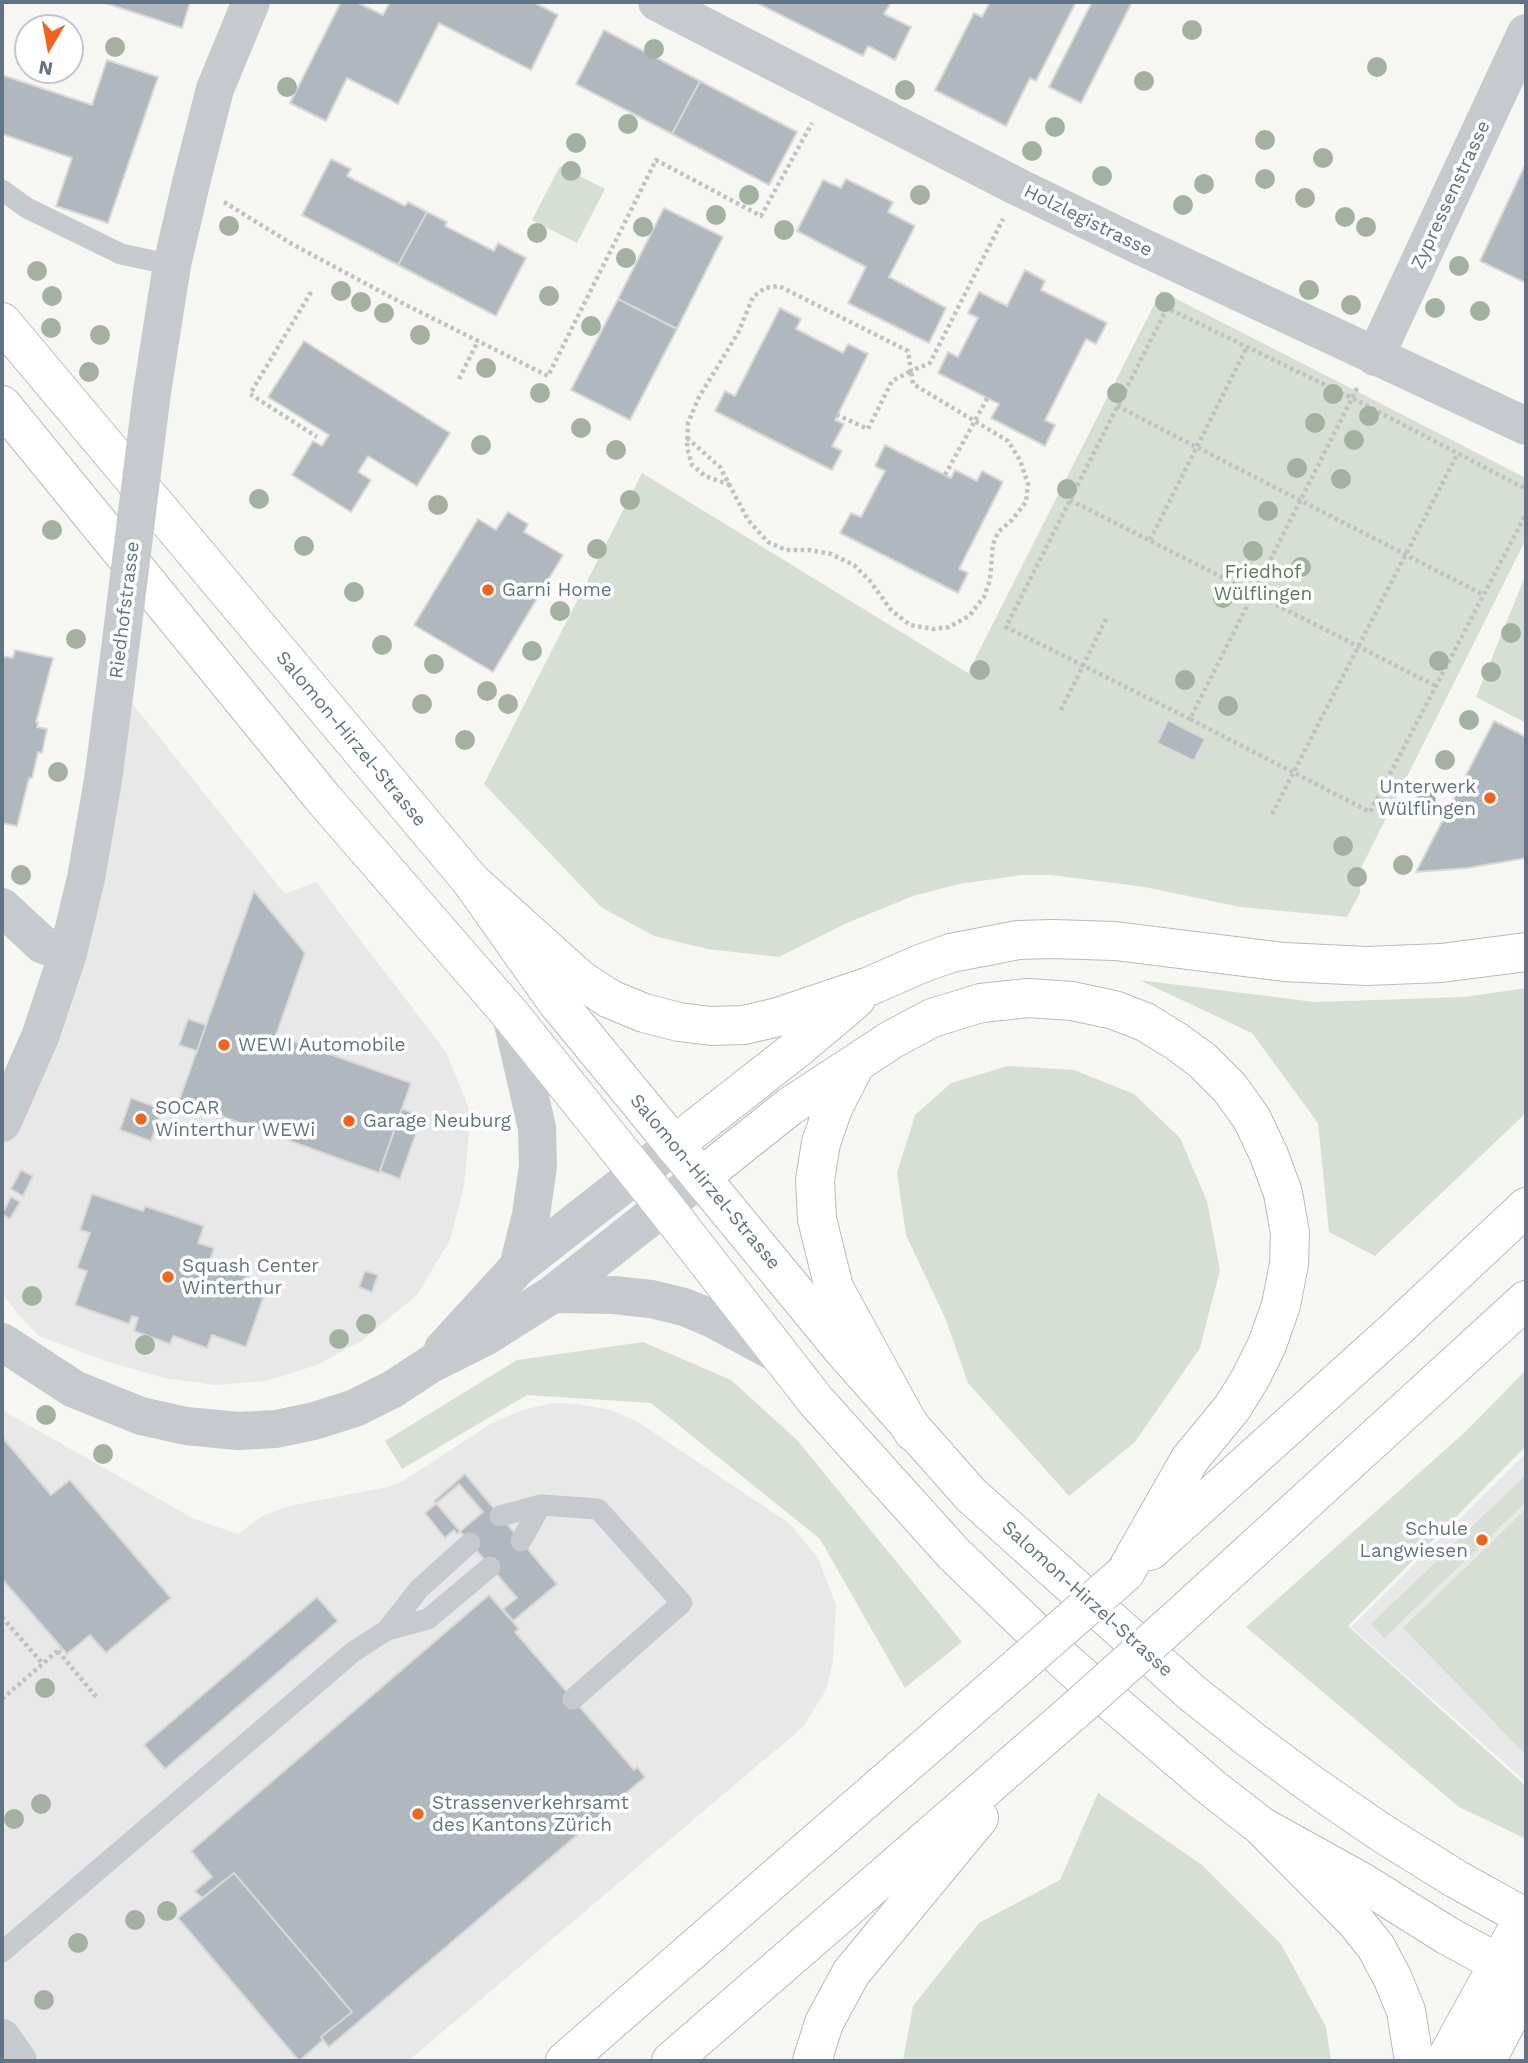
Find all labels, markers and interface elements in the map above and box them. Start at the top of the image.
north arrow [14,14,84,84]
text: N [37,56,55,81]
street label: Zypressenstrasse [1407,117,1495,273]
street label: Holzlegistrasse [1020,180,1156,262]
street label: Riedhofstrasse [105,540,145,680]
park label: Friedhof Wülflingen [1214,561,1312,605]
place label: Garni Home [502,579,612,601]
marker: Garni Home [480,582,496,598]
street label: Salomon-Hirzel-Strasse [271,647,431,831]
place label: Unterwerk Wülflingen [1378,776,1476,820]
marker: Unterwerk Wülflingen [1482,790,1498,806]
place label: WEWI Automobile [238,1034,405,1056]
marker: WEWI Automobile [216,1037,232,1053]
street label: Salomon-Hirzel-Strasse [625,1090,785,1274]
place label: SOCAR Winterthur WEWi [155,1097,315,1141]
place label: Garage Neuburg [363,1110,511,1132]
marker: SOCAR Winterthur WEWi [133,1111,149,1127]
marker: Garage Neuburg [341,1113,357,1129]
place label: Squash Center Winterthur [182,1255,319,1299]
marker: Squash Center Winterthur [160,1269,176,1285]
street label: Salomon-Hirzel-Strasse [997,1516,1177,1682]
place label: Schule Langwiesen [1360,1518,1468,1562]
marker: Schule Langwiesen [1474,1532,1490,1548]
place label: Strassenverkehrsamt des Kantons Zürich [432,1792,629,1836]
marker: Strassenverkehrsamt des Kantons Zürich [410,1806,426,1822]

